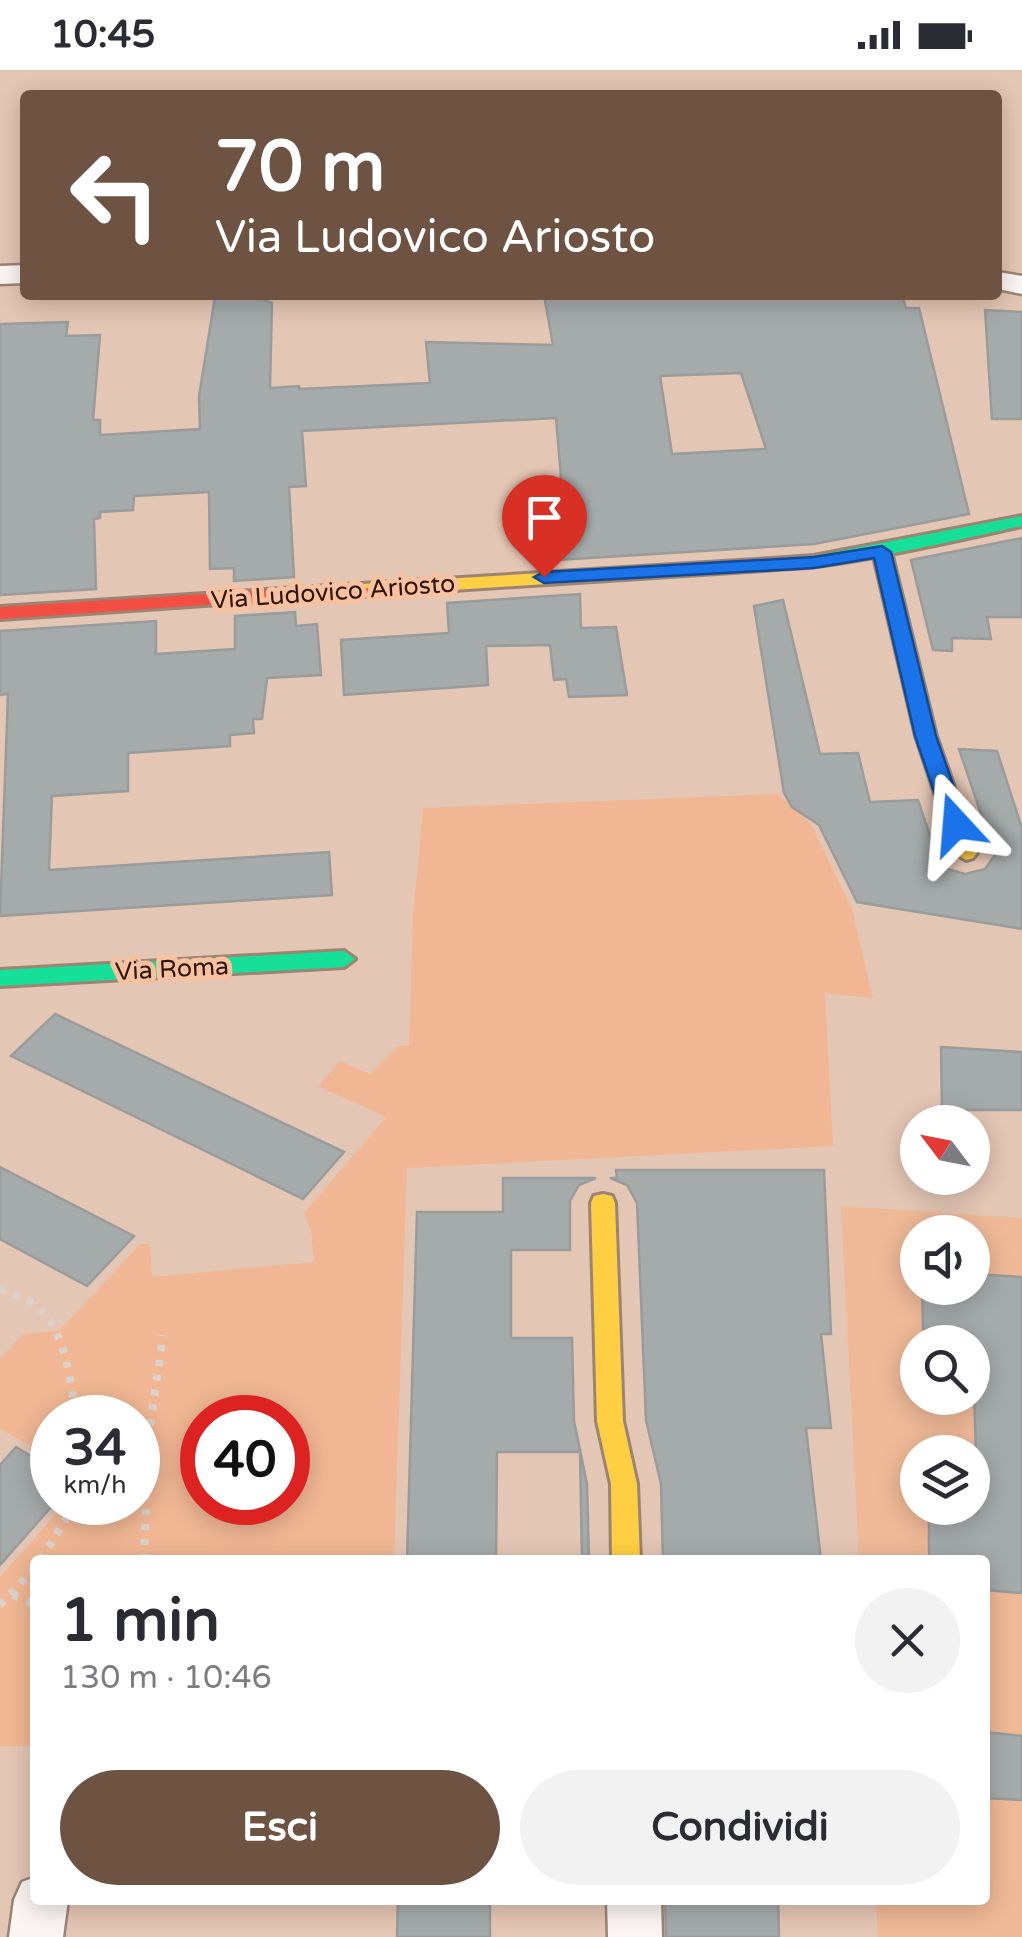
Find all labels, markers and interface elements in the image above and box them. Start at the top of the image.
text: 10:45 [50,12,155,58]
text: 70 m [215,126,385,210]
icon: left [50,130,180,260]
text: Via Ludovico Ariosto [215,211,655,265]
pin [502,475,587,578]
icon: arrive [517,490,572,545]
street label: Via Ludovico Ariosto [210,568,456,615]
position arrow [904,772,1008,876]
street label: Via Roma [114,951,230,987]
north arrow [900,1105,990,1195]
map controls [900,1105,990,1525]
button: sound [900,1215,990,1305]
button: search [900,1325,990,1415]
speed limit sign: 40 [180,1395,310,1525]
text: 34 [64,1418,126,1478]
button: layers [900,1435,990,1525]
text: km/h [64,1470,126,1500]
text: 1 min [60,1585,220,1657]
button: close [855,1588,960,1693]
text: 130 m · 10:46 [60,1659,272,1697]
button: Esci [60,1770,500,1885]
button: Condividi [520,1770,960,1885]

